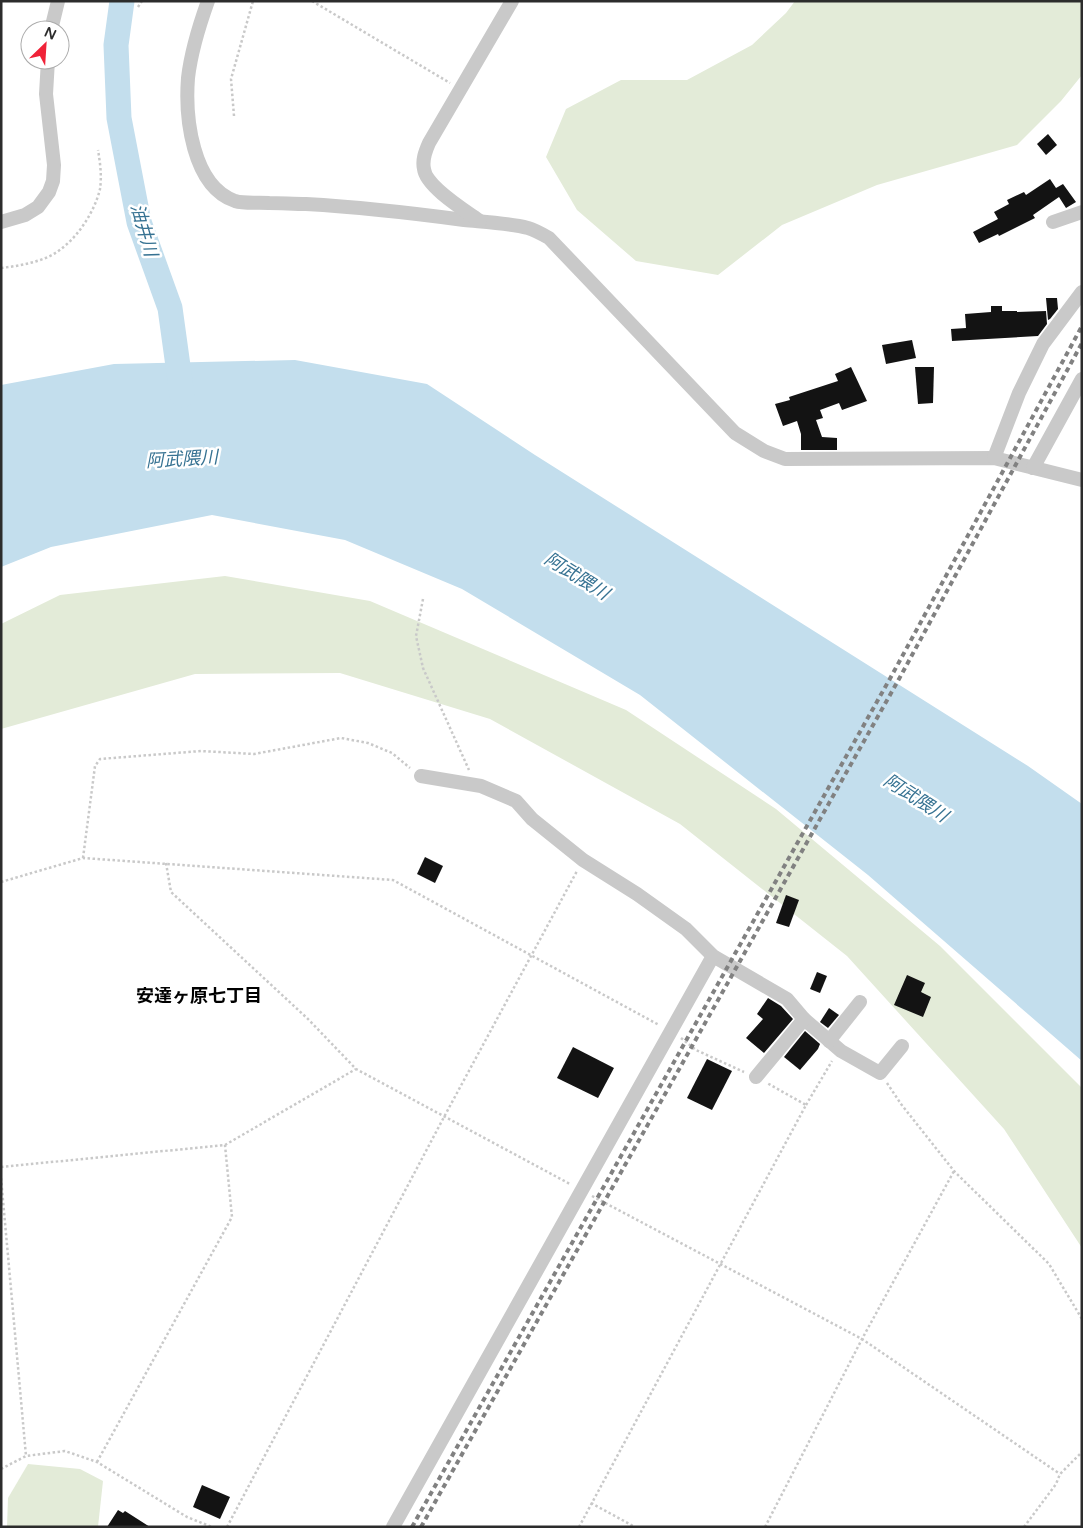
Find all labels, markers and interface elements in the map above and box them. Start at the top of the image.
north arrow [20,20,70,70]
text: N [42,24,59,44]
water label: 油井川 [126,201,163,261]
water label: 阿武隈川 [145,446,221,472]
water label: 阿武隈川 [541,548,615,605]
water label: 阿武隈川 [880,769,954,828]
district label: 安達ヶ原七丁目 [136,985,262,1007]

